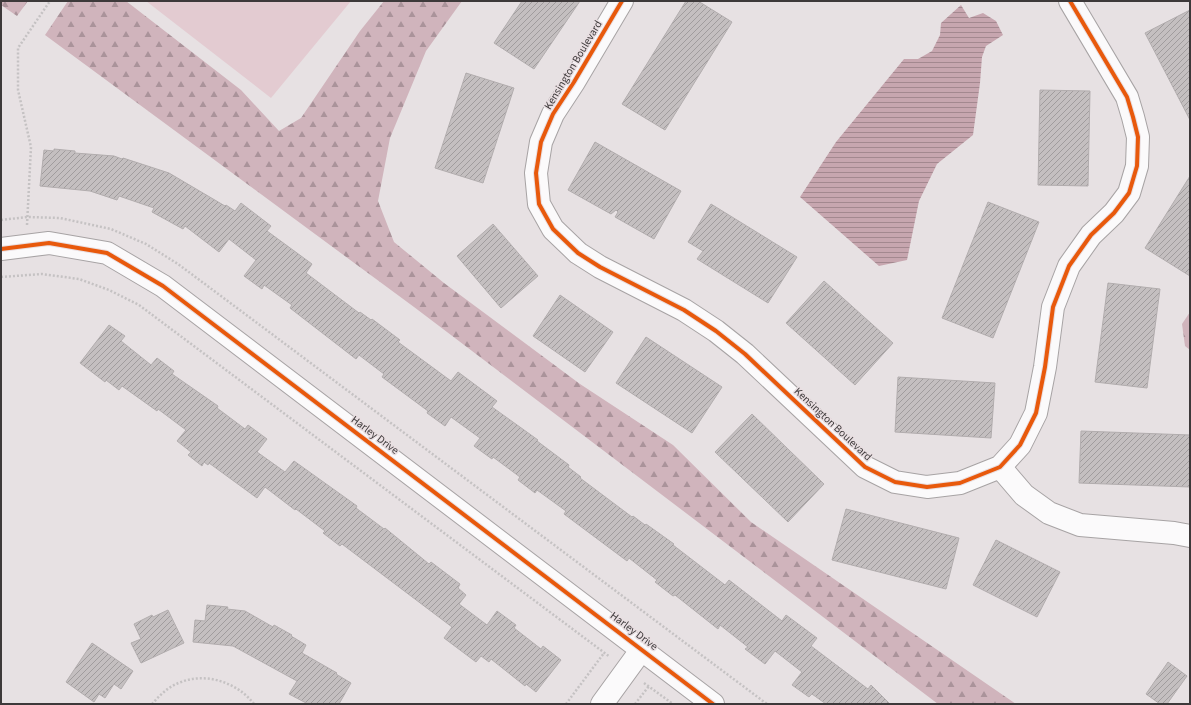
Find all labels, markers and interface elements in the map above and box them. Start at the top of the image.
street label: Kensington Boulevard [540,18,606,112]
street label: Kensington Boulevard [791,384,875,464]
street label: Harley Drive [348,412,402,458]
street label: Harley Drive [607,608,661,654]

